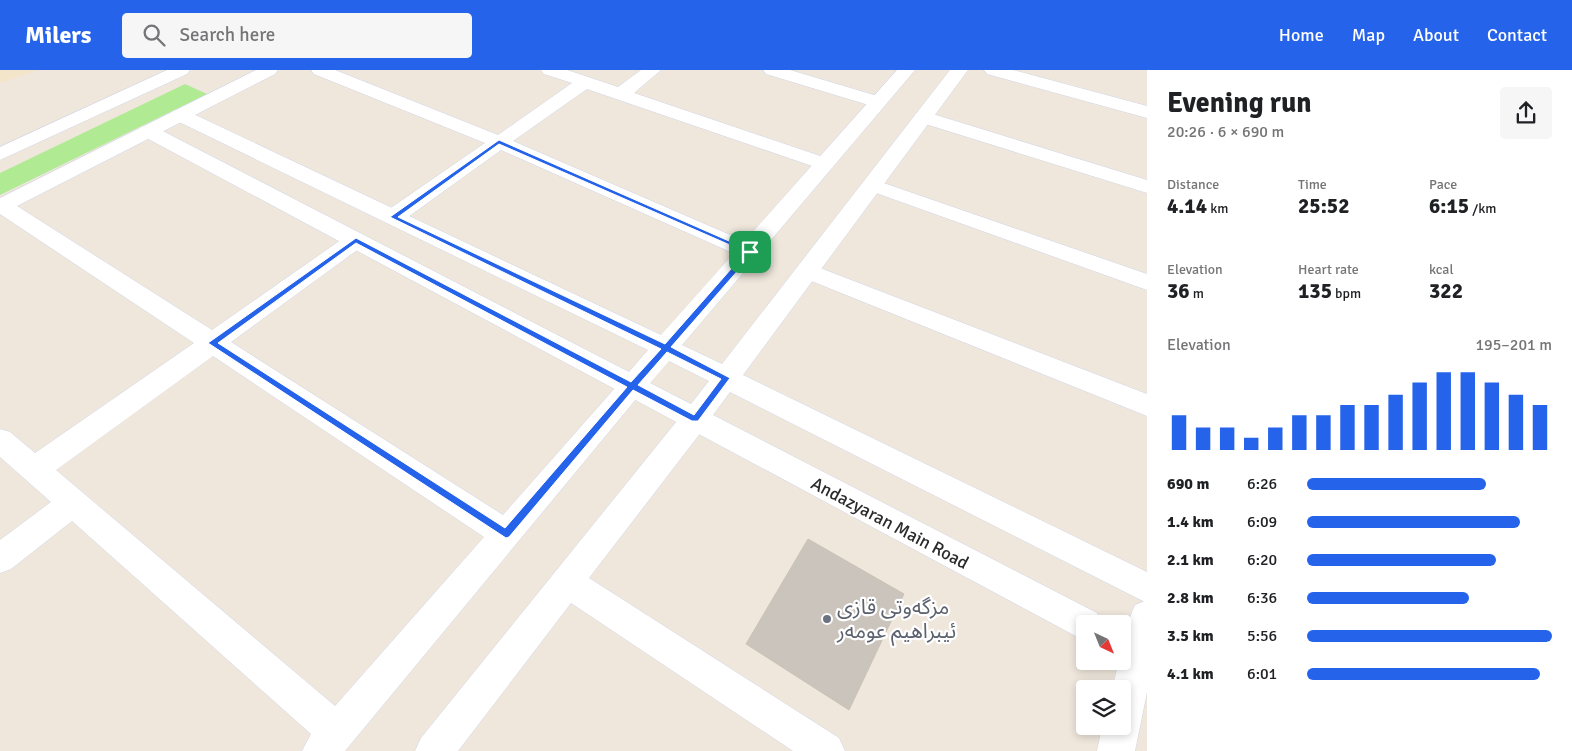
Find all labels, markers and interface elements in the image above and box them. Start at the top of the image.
search box [122,13,472,58]
text: Milers [25,20,92,50]
icon: search [140,21,168,49]
text: Search here [180,23,275,47]
text: Home [1279,24,1324,46]
text: Map [1352,24,1385,46]
text: About [1413,24,1459,46]
text: Contact [1487,24,1547,46]
text: Evening run [1167,86,1312,120]
button: share [1500,87,1552,139]
text: 20:26 · 6 × 690 m [1167,122,1284,142]
text: Distance [1167,176,1219,193]
text: Time [1298,176,1327,193]
text: Pace [1429,176,1457,193]
text: 4.14 [1167,193,1207,219]
text: 25:52 [1298,193,1350,219]
text: 6:15 [1429,193,1469,219]
text: km [1207,200,1228,217]
text: /km [1469,200,1496,217]
pin [729,231,771,273]
icon: arrive [736,238,764,266]
text: Elevation [1167,261,1223,278]
text: Heart rate [1298,261,1359,278]
text: kcal [1429,261,1454,278]
text: 36 [1167,278,1190,304]
text: 135 [1298,278,1332,304]
text: 322 [1429,278,1463,304]
text: m [1190,285,1204,302]
text: bpm [1332,285,1361,302]
text: Elevation [1167,335,1231,355]
text: 195–201 m [1475,335,1552,355]
street label: Andazyaran Main Road [808,472,972,574]
text: 690 m [1167,474,1209,494]
text: 6:26 [1247,474,1277,494]
text: 1.4 km [1167,512,1214,532]
text: 6:09 [1247,512,1277,532]
text: 2.1 km [1167,550,1214,570]
text: 6:20 [1247,550,1277,570]
text: 2.8 km [1167,588,1214,608]
text: 6:36 [1247,588,1277,608]
place label: مزگەوتی قازی ئیبراهیم عومەر [836,594,956,646]
marker: مزگەوتی قازی ئیبراهیم عومەر [821,613,833,625]
north arrow [1076,615,1131,670]
map controls [1076,615,1131,735]
text: 3.5 km [1167,626,1214,646]
text: 5:56 [1247,626,1277,646]
text: 4.1 km [1167,664,1214,684]
text: 6:01 [1247,664,1277,684]
button: layers [1076,680,1131,735]

